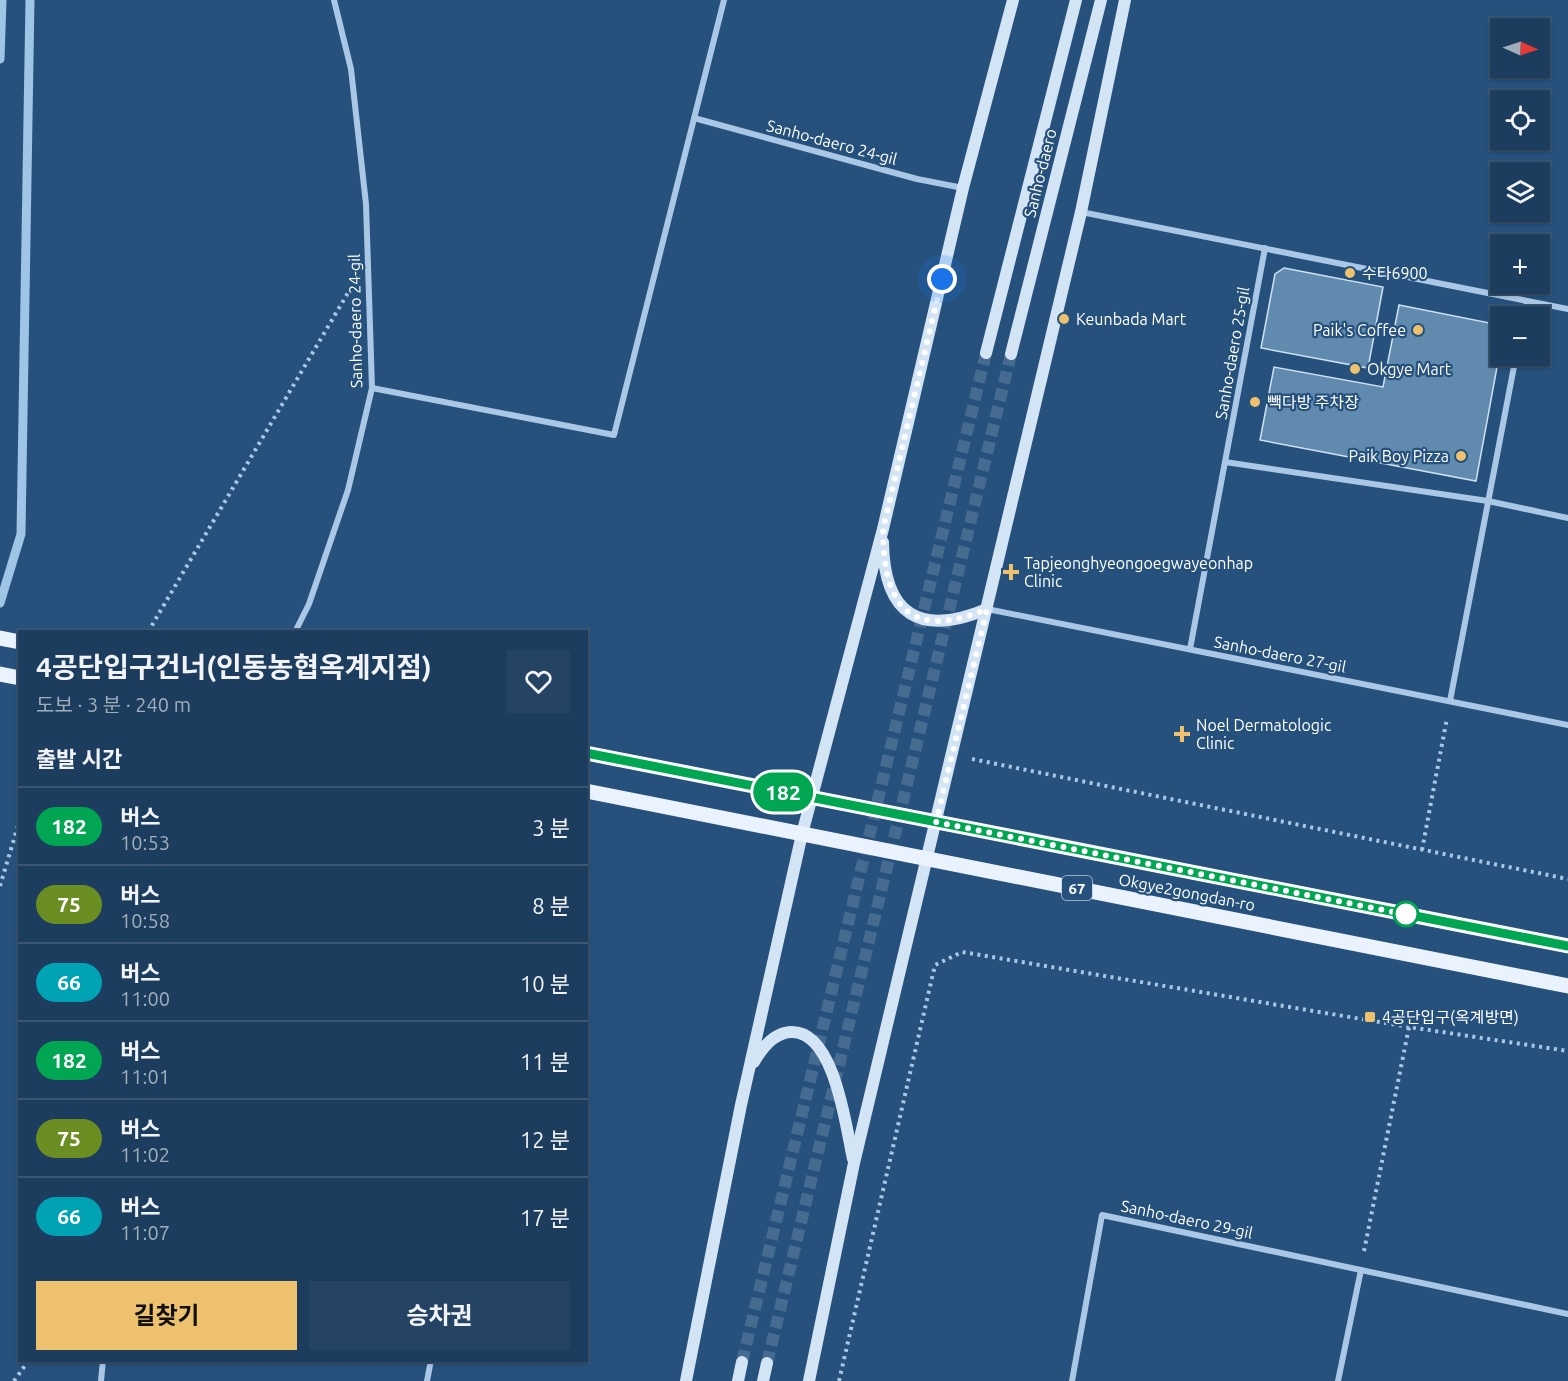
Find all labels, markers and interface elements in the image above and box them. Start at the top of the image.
north arrow [1490,18,1550,78]
map controls [1490,18,1550,366]
button: locate [1490,90,1550,150]
street label: Sanho-daero 24-gil [765,116,899,168]
street label: Sanho-daero [1020,127,1060,219]
button: layers [1490,162,1550,222]
button: + [1490,234,1550,294]
street label: Sanho-daero 24-gil [345,254,365,388]
your location [927,264,957,294]
place label: 수타6900 [1362,264,1428,282]
marker: 수타6900 [1343,266,1357,280]
street label: Sanho-daero 25-gil [1211,285,1253,421]
button: − [1490,306,1550,366]
place label: Keunbada Mart [1076,310,1187,328]
marker: Keunbada Mart [1057,312,1071,326]
place label: Paik's Coffee [1313,321,1406,339]
marker: Paik's Coffee [1411,323,1425,337]
place label: Okgye Mart [1367,360,1452,378]
marker: Okgye Mart [1348,362,1362,376]
place label: 빽다방 주차장 [1267,393,1359,411]
marker: 빽다방 주차장 [1248,395,1262,409]
place label: Paik Boy Pizza [1348,447,1449,465]
marker: Paik Boy Pizza [1454,449,1468,463]
place label: Tapjeonghyeongoegwayeonhap Clinic [1024,554,1253,590]
marker: Tapjeonghyeongoegwayeonhap Clinic [1002,563,1020,581]
street label: Sanho-daero 27-gil [1212,632,1348,676]
button: heart [507,650,570,713]
text: 4공단입구건너(인동농협옥계지점) [36,651,432,682]
text: 도보 · 3 분 · 240 m [36,693,191,716]
place label: Noel Dermatologic Clinic [1196,716,1332,752]
marker: Noel Dermatologic Clinic [1173,725,1191,743]
text: 출발 시간 [36,746,122,771]
line badge: 182 [748,772,818,812]
text: 182 [765,780,801,804]
text: 버스 [120,804,160,829]
text: 182 [51,814,87,838]
text: 3 분 [532,815,570,840]
text: 10:53 [120,831,170,854]
street label: Okgye2gongdan-ro [1117,870,1257,914]
road number: 67 [1062,876,1092,900]
text: 버스 [120,882,160,907]
text: 75 [57,892,81,916]
text: 8 분 [532,893,570,918]
unlabelled marker [1393,901,1419,927]
text: 10:58 [120,909,170,932]
text: 버스 [120,960,160,985]
text: 66 [57,970,81,994]
text: 10 분 [520,971,570,996]
text: 11:00 [120,987,170,1010]
place label: 4공단입구(옥계방면) [1382,1008,1519,1027]
marker: 4공단입구(옥계방면) [1363,1010,1377,1024]
text: 버스 [120,1038,160,1063]
text: 182 [51,1048,87,1072]
text: 11 분 [520,1049,570,1074]
text: 11:01 [120,1065,170,1088]
text: 버스 [120,1116,160,1141]
text: 75 [57,1126,81,1150]
text: 12 분 [520,1127,570,1152]
text: 11:02 [120,1143,170,1166]
text: 버스 [120,1194,160,1219]
street label: Sanho-daero 29-gil [1119,1196,1255,1242]
text: 66 [57,1204,81,1228]
text: 17 분 [520,1205,570,1230]
text: 11:07 [120,1221,170,1244]
button: 길찾기 [36,1281,297,1350]
button: 승차권 [309,1281,570,1350]

